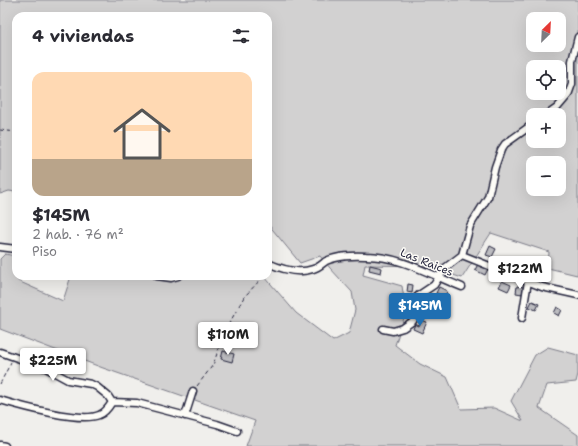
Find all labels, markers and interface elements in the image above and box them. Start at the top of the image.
north arrow [526,12,566,52]
map controls [526,12,566,196]
text: 4 viviendas [32,25,134,47]
icon: filters [230,25,252,47]
button: locate [526,60,566,100]
icon: home [106,98,178,170]
button: + [526,108,566,148]
button: − [526,156,566,196]
text: $145M [32,204,90,226]
text: 2 hab. · 76 m² [32,226,124,243]
text: Piso [32,243,57,260]
street label: Las Raices [398,245,456,280]
pin: $122M [492,256,548,290]
text: $122M [497,260,543,277]
pin: $145M [392,293,448,327]
text: $145M [398,297,442,314]
pin: $110M [200,322,256,356]
text: $110M [207,326,249,343]
pin: $225M [25,348,81,382]
text: $225M [29,352,77,369]

